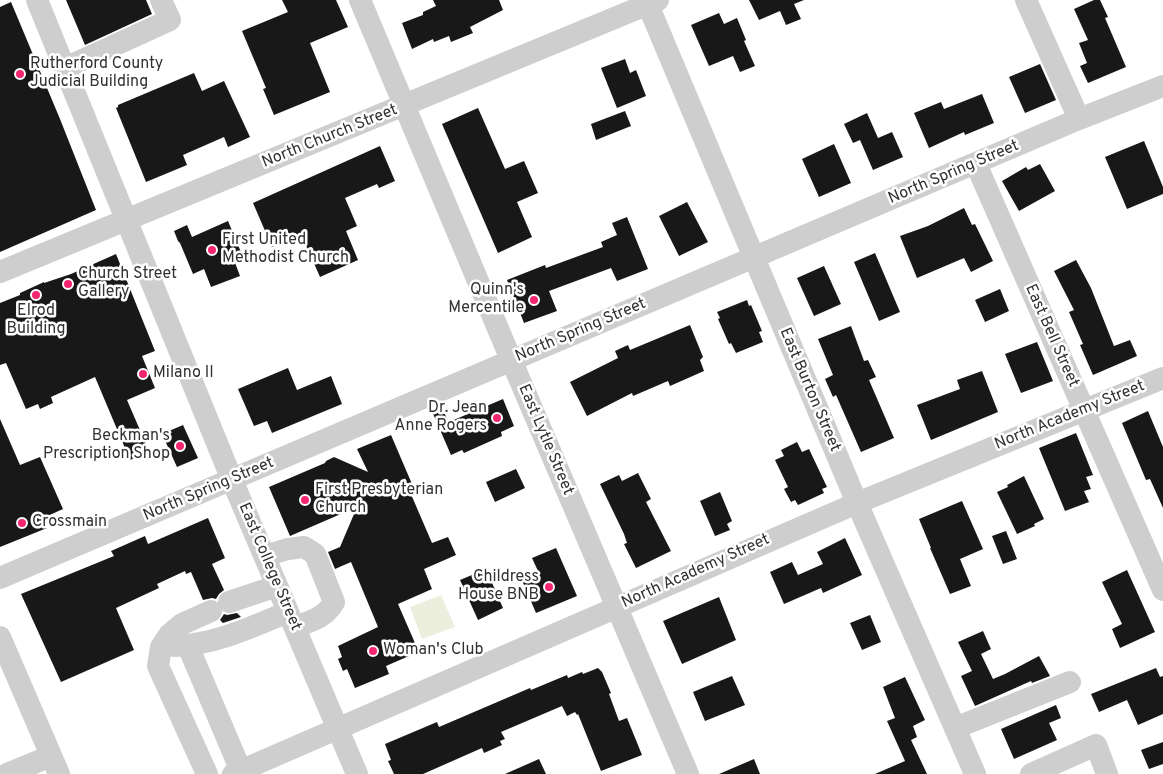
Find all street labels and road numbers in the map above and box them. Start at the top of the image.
street label: North Church Street [260,101,400,173]
street label: North Spring Street [886,137,1022,209]
street label: East Bell Street [1020,282,1082,390]
street label: North Spring Street [513,295,649,367]
street label: East Burton Street [774,325,844,455]
street label: North Academy Street [992,377,1148,455]
street label: East Lytle Street [513,382,577,498]
street label: North Spring Street [141,454,277,526]
street label: East College Street [233,500,305,634]
street label: North Academy Street [619,531,773,613]

